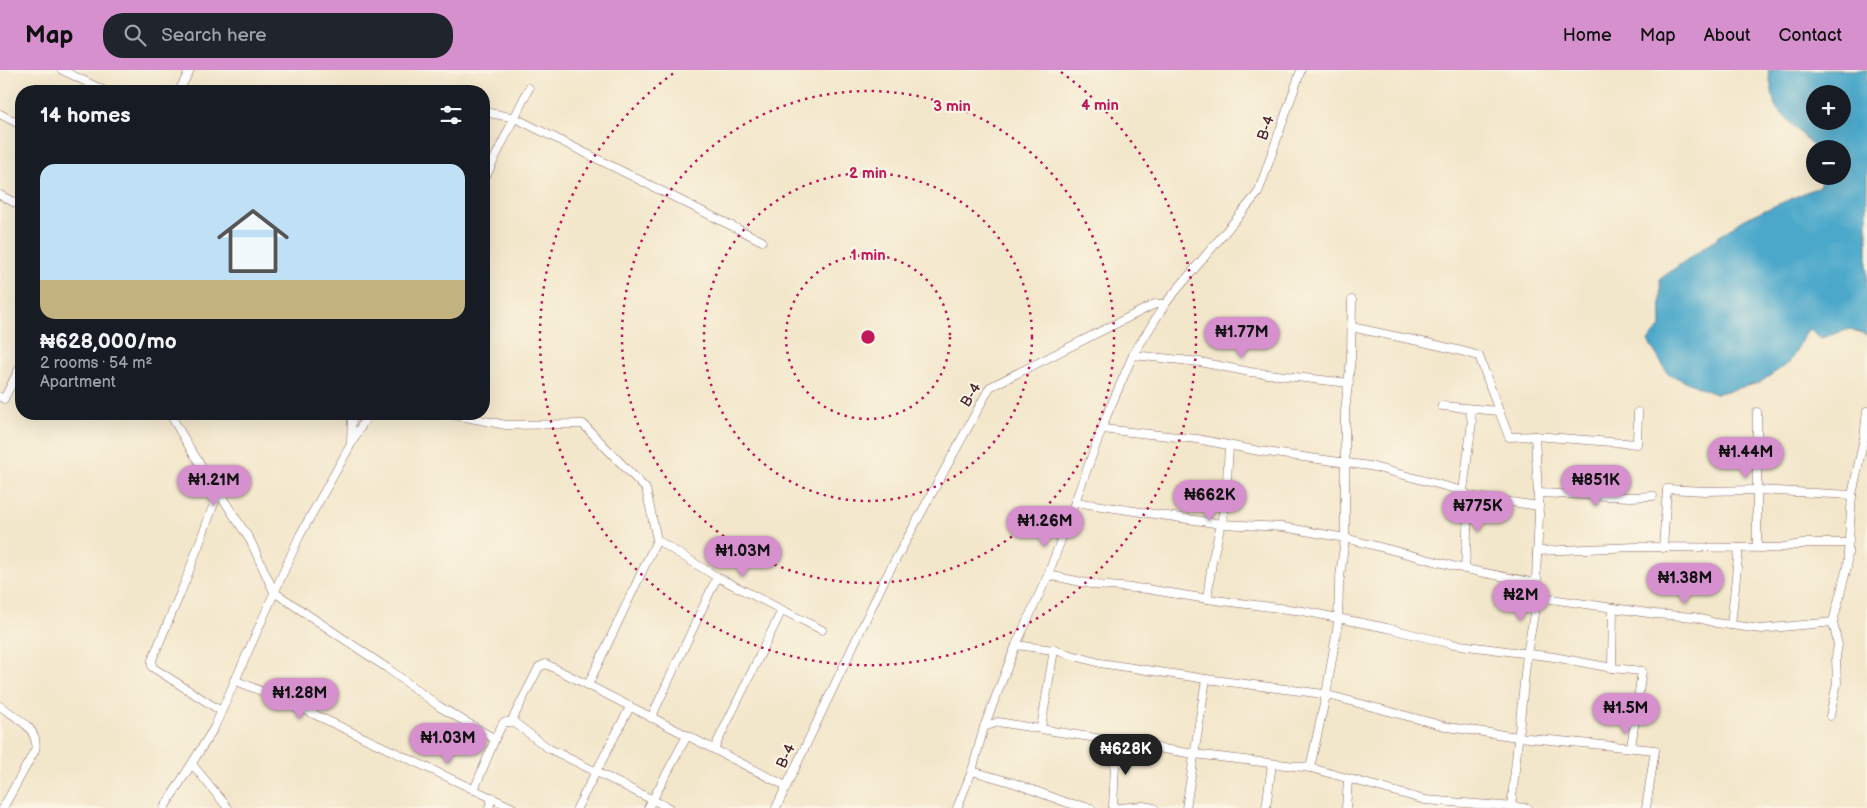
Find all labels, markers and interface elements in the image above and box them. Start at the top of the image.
search box [103,13,453,58]
text: Map [25,21,73,50]
icon: search [121,21,149,49]
text: Search here [161,24,267,47]
text: Home [1563,25,1612,46]
text: Map [1640,25,1676,46]
text: About [1704,25,1751,46]
text: Contact [1779,25,1842,46]
map controls [1806,85,1851,185]
button: + [1806,85,1851,130]
text: 4 min [1081,96,1119,115]
text: 3 min [933,97,971,116]
icon: filters [437,101,465,129]
text: 14 homes [40,103,131,128]
street label: B-4 [1253,113,1279,143]
button: − [1806,140,1851,185]
text: 2 min [849,164,887,183]
icon: home [208,196,298,286]
text: 1 min [850,246,886,265]
pin: ₦1.77M [1201,316,1283,359]
text: ₦1.77M [1215,323,1269,342]
centre of rings [859,328,877,346]
text: ₦628,000/mo [40,329,177,354]
text: 2 rooms · 54 m² [40,354,152,373]
text: Apartment [40,373,116,392]
street label: B-4 [956,379,986,411]
pin: ₦1.44M [1705,436,1787,479]
text: ₦1.44M [1719,443,1773,462]
pin: ₦1.21M [173,464,255,507]
pin: ₦851K [1561,464,1631,507]
text: ₦1.21M [188,471,240,490]
text: ₦851K [1572,471,1620,490]
pin: ₦662K [1175,480,1245,522]
text: ₦662K [1184,486,1236,505]
pin: ₦775K [1443,490,1513,533]
text: ₦775K [1453,497,1503,516]
pin: ₦1.26M [1004,506,1086,548]
text: ₦1.26M [1018,512,1072,531]
pin: ₦1.03M [702,536,784,578]
text: ₦1.03M [716,542,770,561]
pin: ₦1.38M [1644,562,1726,605]
text: ₦1.38M [1658,569,1712,588]
pin: ₦2M [1497,580,1545,622]
text: ₦2M [1504,586,1538,605]
pin: ₦1.28M [259,678,341,720]
text: ₦1.28M [273,684,327,703]
pin: ₦1.5M [1591,692,1661,735]
text: ₦1.5M [1604,699,1648,718]
pin: ₦1.03M [407,722,489,765]
text: ₦1.03M [421,729,475,748]
pin: ₦628K [1091,734,1161,776]
text: ₦628K [1100,740,1152,759]
street label: B-4 [772,741,800,771]

